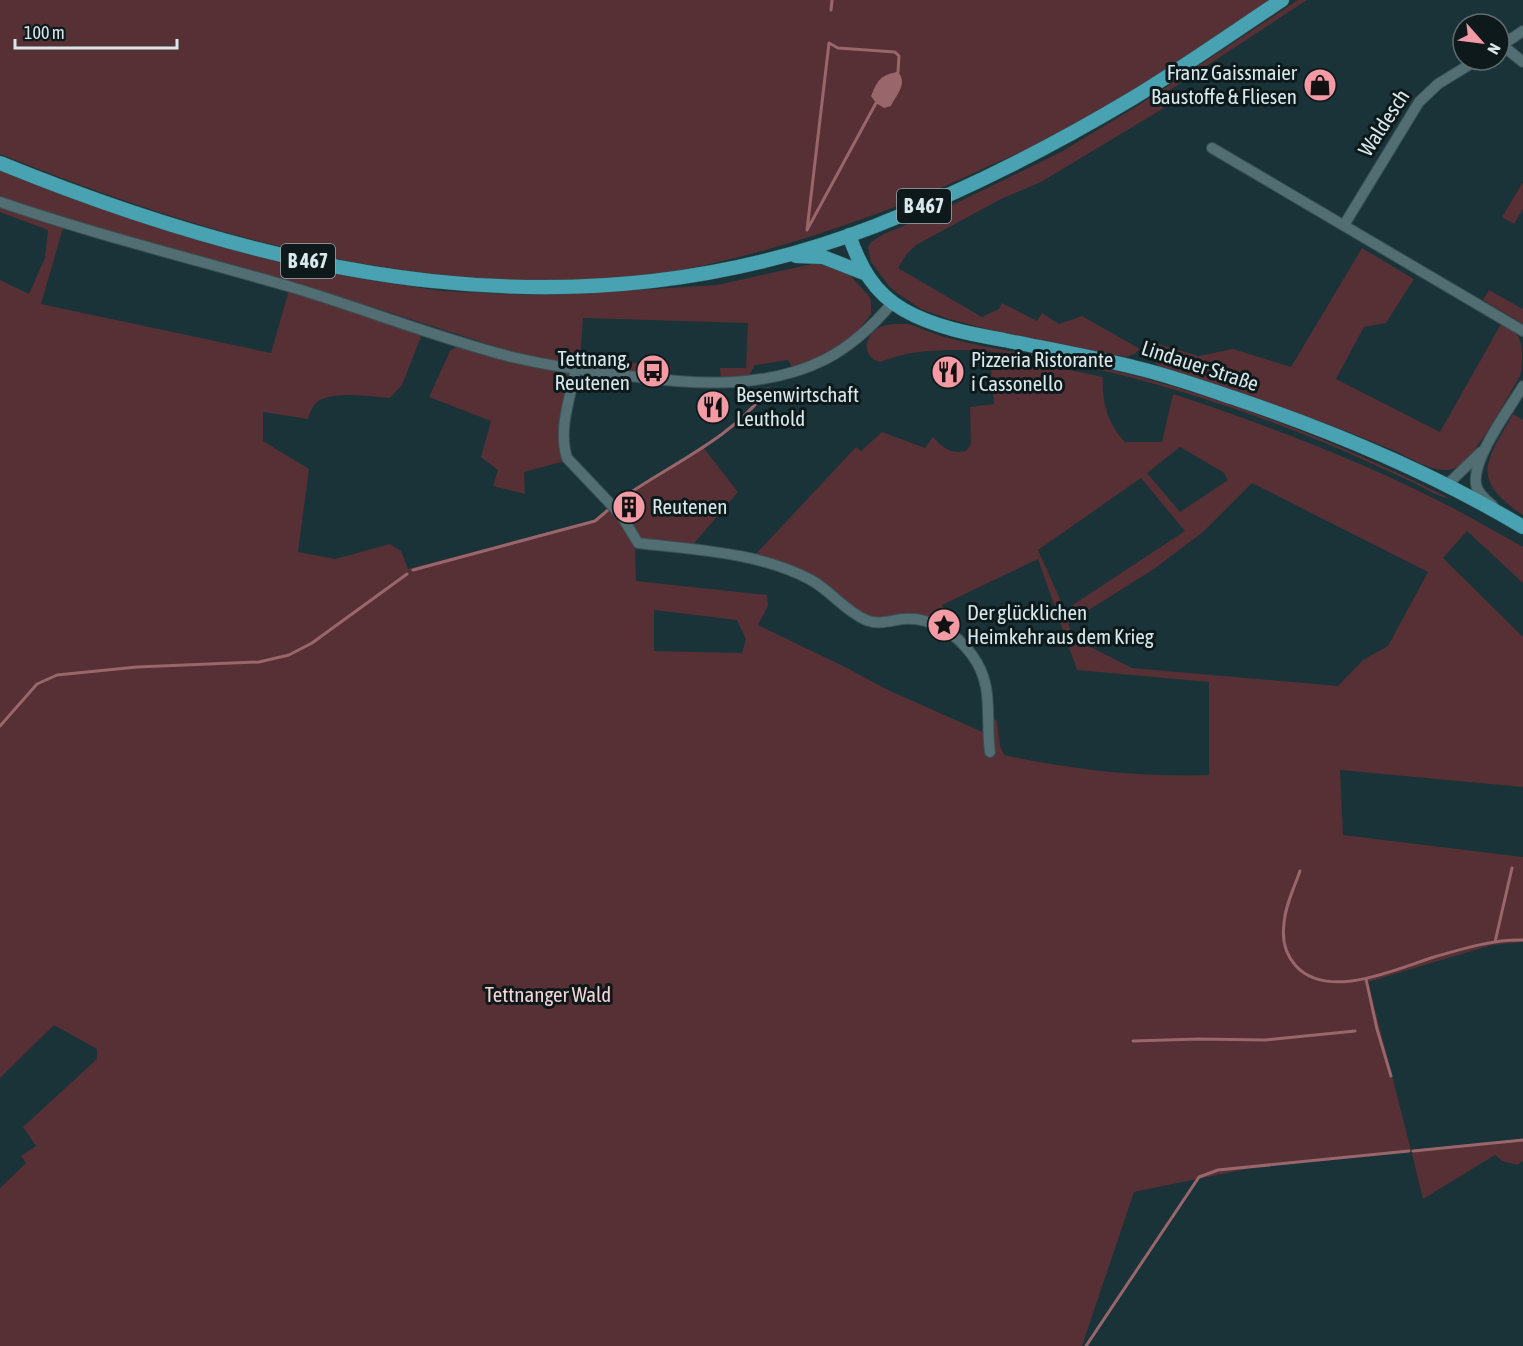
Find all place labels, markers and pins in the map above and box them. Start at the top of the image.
place label: Franz Gaissmaier Baustoffe & Fliesen [1151,60,1298,108]
shop icon: Franz Gaissmaier Baustoffe & Fliesen [1302,67,1338,103]
place label: Tettnang, Reutenen [555,346,630,394]
place label: Pizzeria Ristorante i Cassonello [971,347,1113,395]
bus stop icon: Tettnang, Reutenen [635,353,671,389]
restaurant icon: Pizzeria Ristorante i Cassonello [930,354,966,390]
place label: Besenwirtschaft Leuthold [736,382,859,430]
restaurant icon: Besenwirtschaft Leuthold [695,389,731,425]
building icon: Reutenen [611,489,647,525]
place label: Reutenen [652,494,727,518]
place label: Der glücklichen Heimkehr aus dem Krieg [967,600,1154,648]
place icon: Der glücklichen Heimkehr aus dem Krieg [926,607,962,643]

